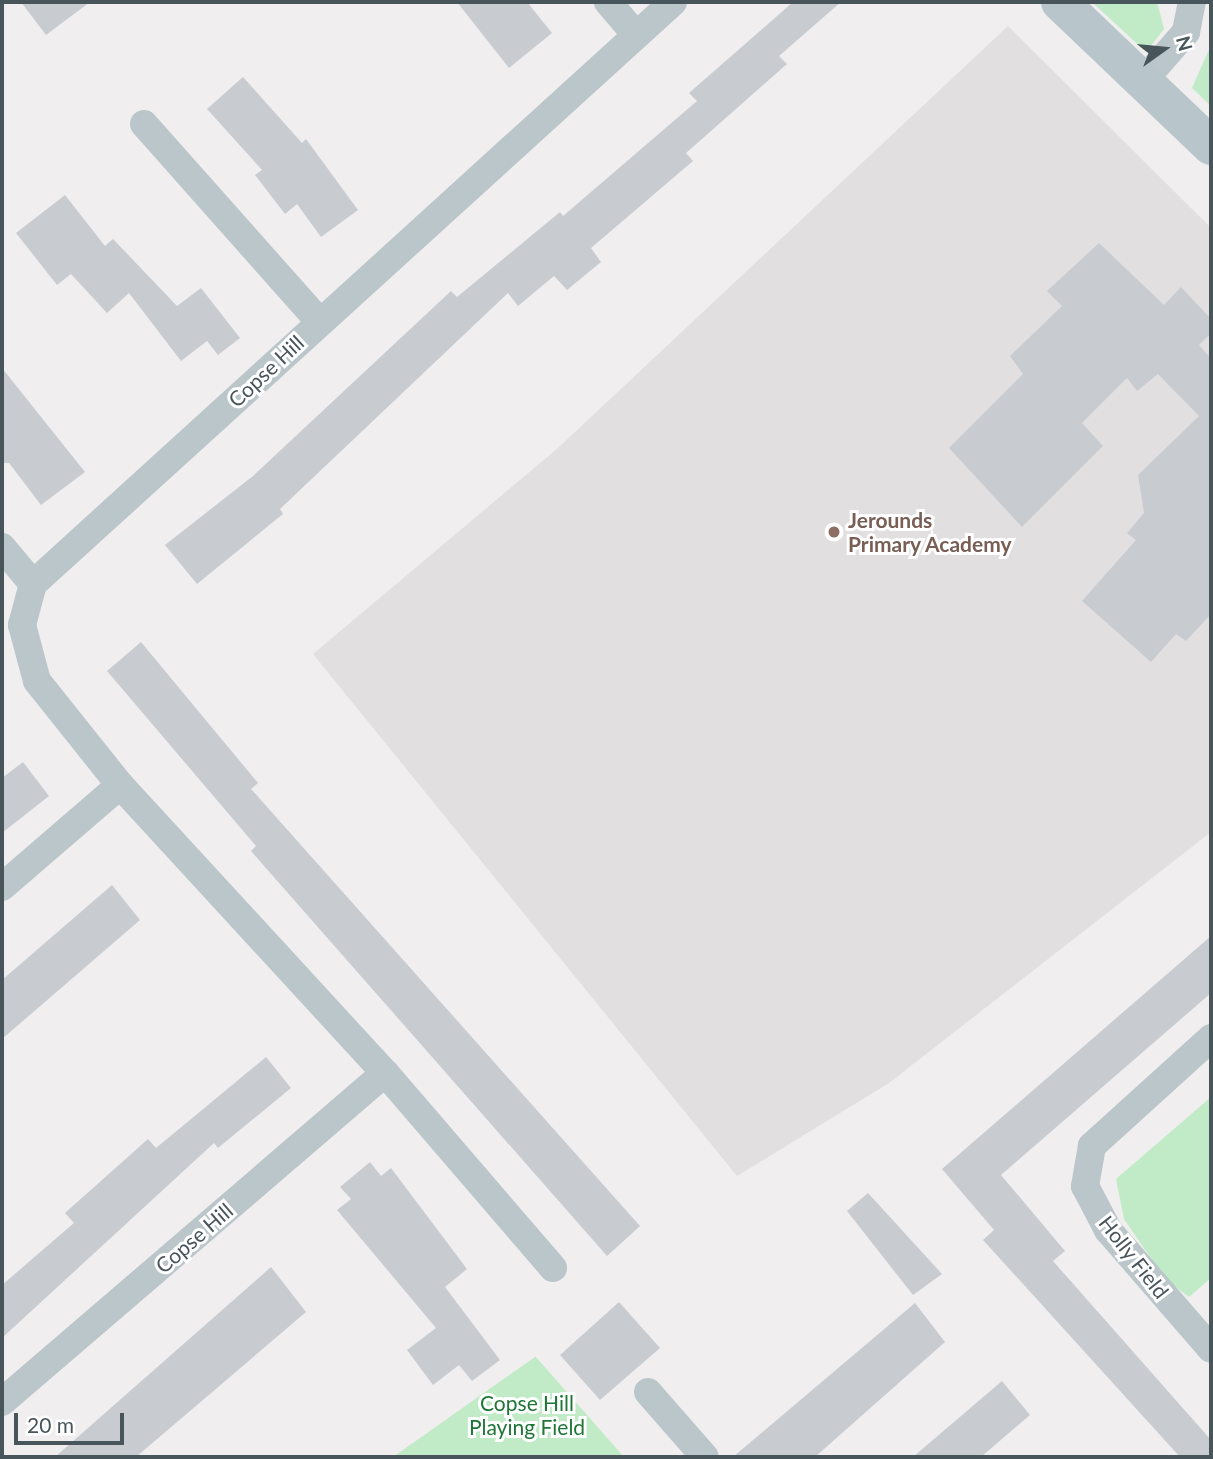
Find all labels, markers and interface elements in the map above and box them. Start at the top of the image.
north arrow [1129,14,1199,84]
text: N [1172,33,1198,53]
street label: Copse Hill [223,330,309,412]
place label: Jerounds Primary Academy [848,507,1013,557]
marker: Jerounds Primary Academy [826,524,842,540]
street label: Copse Hill [150,1198,238,1278]
street label: Holly Field [1094,1210,1174,1304]
park label: Copse Hill Playing Field [469,1390,585,1440]
scale bar [18,1400,128,1444]
text: 20 m [27,1412,74,1437]

